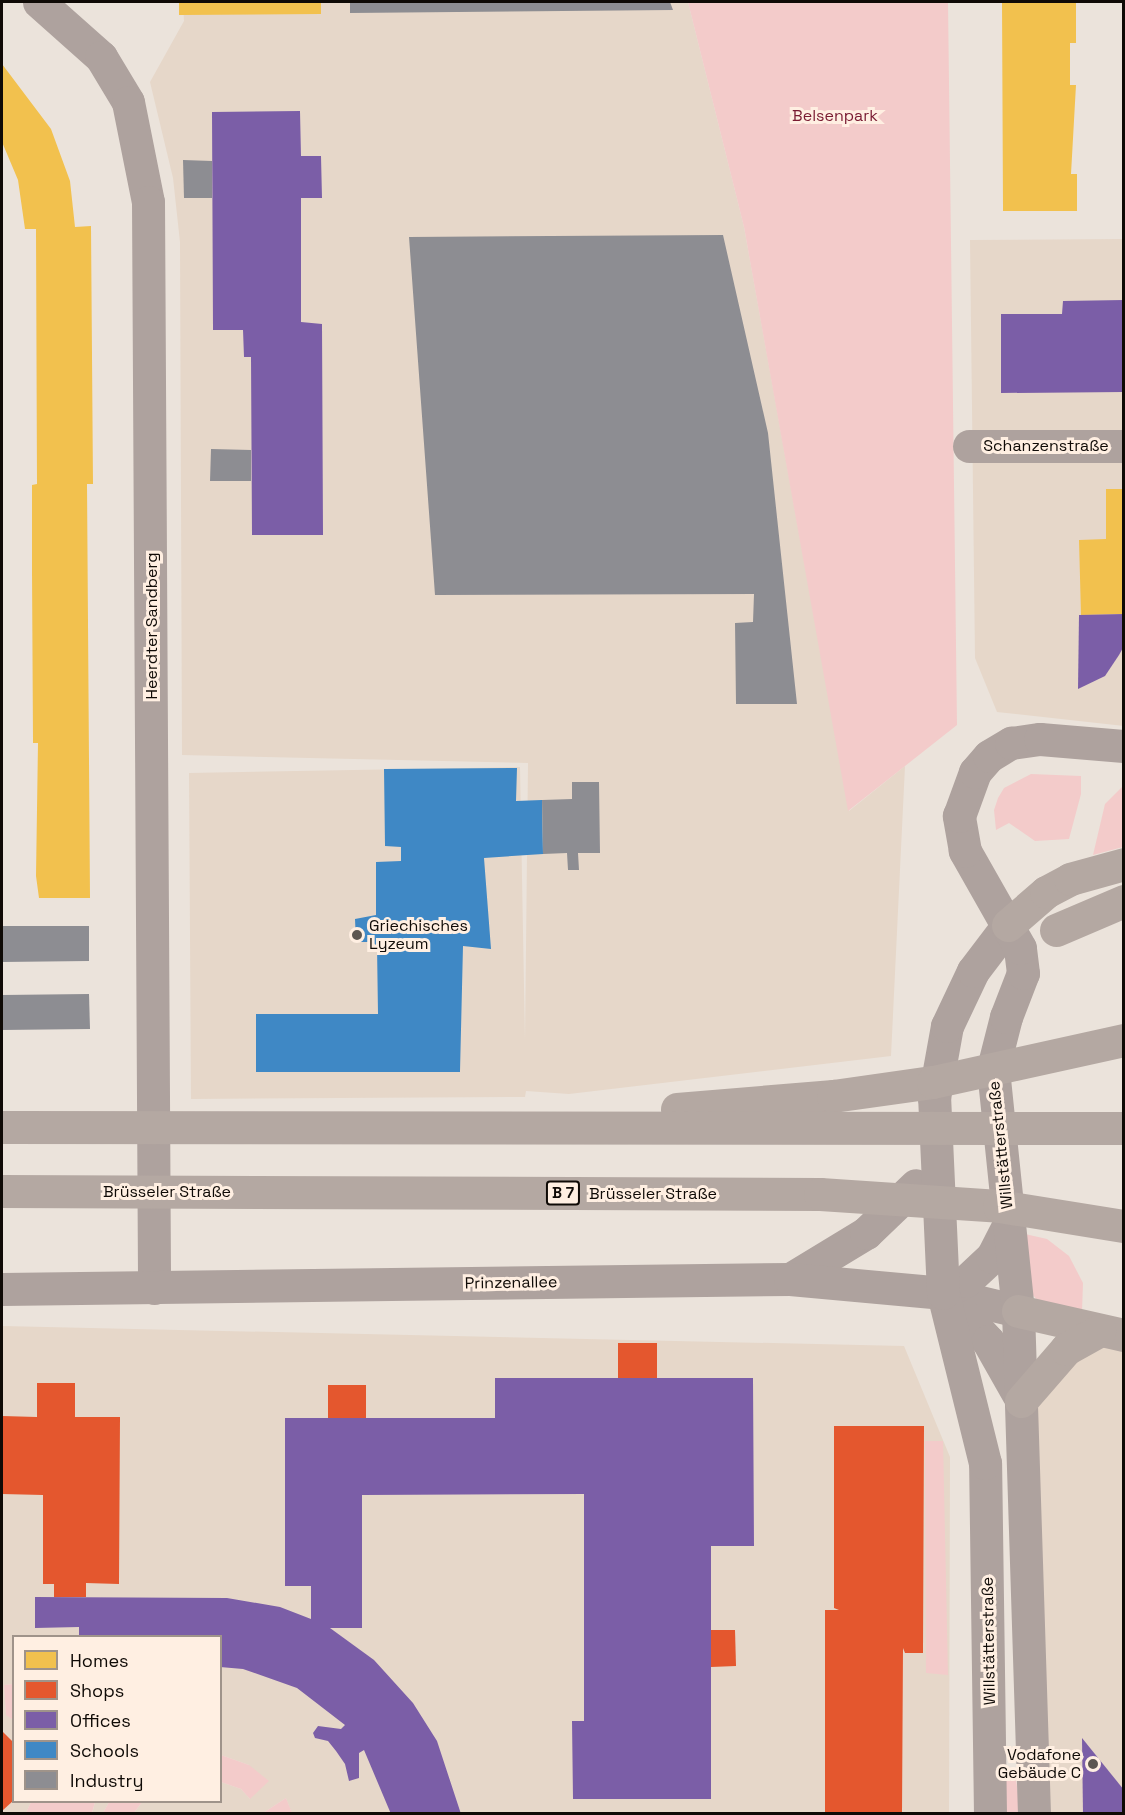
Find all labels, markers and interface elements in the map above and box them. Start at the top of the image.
park label: Belsenpark [792,106,878,126]
street label: Schanzenstraße [983,436,1109,456]
street label: Heerdter Sandberg [142,552,162,700]
place label: Griechisches Lyzeum [369,916,468,954]
marker: Griechisches Lyzeum [350,928,364,942]
street label: Willstätterstraße [985,1080,1017,1210]
road number: B 7 [545,1181,581,1205]
street label: Brüsseler Straße [103,1182,231,1202]
street label: Brüsseler Straße [589,1184,717,1204]
street label: Prinzenallee [465,1273,557,1293]
street label: Willstätterstraße [978,1577,1000,1705]
legend [12,1635,222,1803]
text: Homes [70,1649,129,1672]
text: Shops [70,1679,124,1702]
text: Offices [70,1709,131,1732]
text: Schools [70,1739,139,1762]
place label: Vodafone Gebäude C [998,1745,1081,1783]
marker: Vodafone Gebäude C [1086,1757,1100,1771]
text: Industry [70,1769,143,1792]

